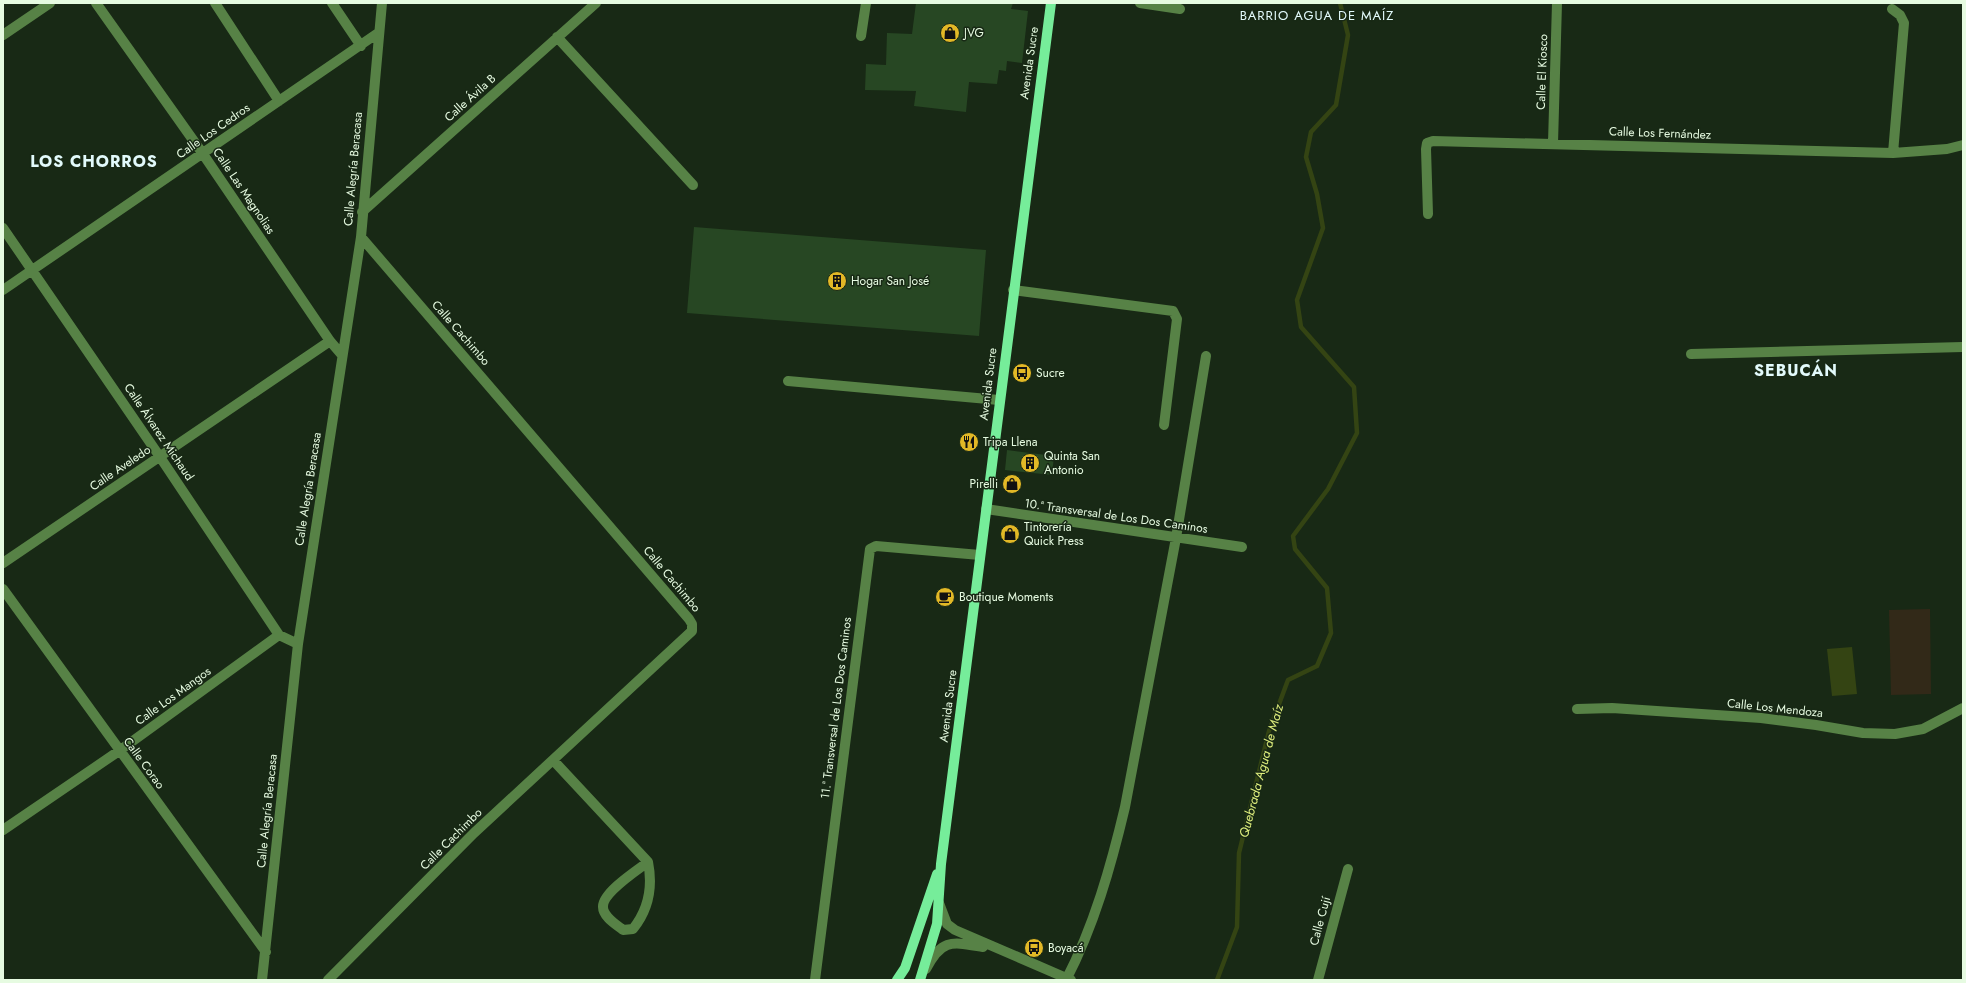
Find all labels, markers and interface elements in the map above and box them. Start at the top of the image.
district label: BARRIO AGUA DE MAÍZ [1240,6,1394,25]
shop icon: JVG [939,22,961,44]
place label: JVG [962,24,984,42]
street label: Avenida Sucre [1015,26,1043,100]
street label: Calle El Kiosco [1532,33,1552,110]
street label: Calle Ávila B [440,70,500,126]
street label: Calle Los Cedros [173,99,254,163]
street label: Calle Alegría Beracasa [339,111,367,227]
street label: Calle Los Fernández [1609,122,1712,144]
street label: Calle Las Magnolias [208,144,280,238]
district label: LOS CHORROS [30,150,158,173]
building icon: Hogar San José [826,270,848,292]
place label: Hogar San José [851,272,929,290]
street label: Calle Cachimbo [428,296,495,370]
street label: Avenida Sucre [975,347,1001,421]
district label: SEBUCÁN [1754,359,1838,382]
bus stop icon: Sucre [1011,362,1033,384]
place label: Sucre [1036,364,1065,382]
street label: Calle Álvarez Michaud [120,380,198,484]
street label: Calle Alegría Beracasa [290,431,326,547]
restaurant icon: Tripa Llena [958,431,980,453]
place label: Tripa Llena [983,433,1038,451]
street label: Calle Aveledo [86,441,155,495]
place label: Quinta San Antonio [1044,447,1100,479]
building icon: Quinta San Antonio [1019,452,1041,474]
shop icon: Pirelli [1001,473,1023,495]
place label: Pirelli [970,475,998,493]
street label: 10.ª Transversal de Los Dos Caminos [1023,494,1209,538]
place label: Tintorería Quick Press [1024,518,1084,550]
shop icon: Tintorería Quick Press [999,523,1021,545]
street label: Calle Cachimbo [639,542,705,616]
cafe icon: Boutique Moments [934,586,956,608]
place label: Boutique Moments [959,588,1053,606]
street label: 11.ª Transversal de Los Dos Caminos [816,616,856,800]
street label: Calle Los Mangos [131,662,215,730]
street label: Avenida Sucre [935,669,961,743]
street label: Calle Los Mendoza [1726,694,1824,722]
water label: Quebrada Agua de Maíz [1234,701,1288,840]
street label: Calle Corao [119,733,169,793]
street label: Calle Alegría Beracasa [252,753,282,869]
street label: Calle Cachimbo [416,804,486,874]
street label: Calle Cují [1305,894,1335,947]
bus stop icon: Boyacá [1023,937,1045,959]
place label: Boyacá [1048,939,1084,957]

